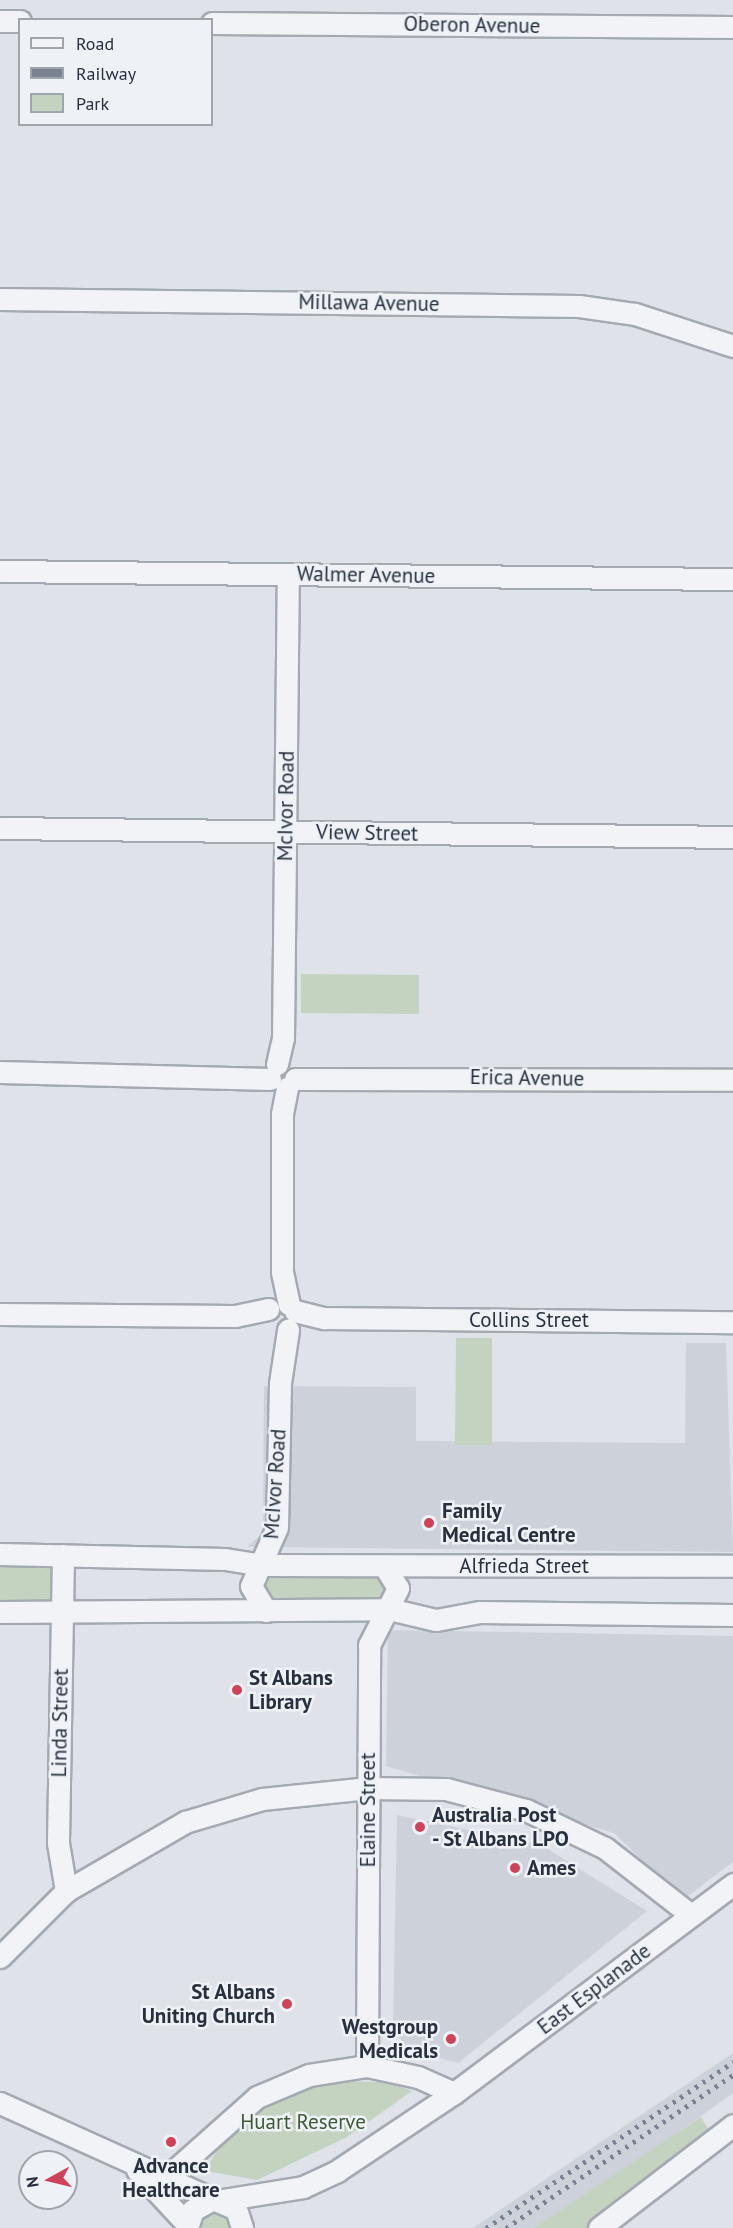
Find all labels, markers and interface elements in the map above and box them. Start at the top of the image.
street label: Oberon Avenue [403,11,541,39]
legend [18,18,213,126]
text: Road [76,32,114,55]
text: Railway [76,62,136,85]
text: Park [76,92,109,115]
street label: Millawa Avenue [298,289,440,317]
street label: Walmer Avenue [296,561,436,589]
street label: McIvor Road [272,751,300,861]
street label: View Street [315,820,419,846]
street label: Erica Avenue [469,1064,585,1092]
street label: Collins Street [469,1307,589,1333]
street label: McIvor Road [259,1428,291,1540]
place label: Family Medical Centre [442,1498,576,1548]
marker: Family Medical Centre [420,1514,438,1532]
street label: Alfrieda Street [459,1553,589,1579]
place label: St Albans Library [249,1665,334,1715]
street label: Linda Street [46,1668,74,1778]
marker: St Albans Library [230,1683,244,1697]
street label: Elaine Street [355,1753,381,1867]
place label: Australia Post - St Albans LPO [432,1802,571,1852]
marker: Australia Post - St Albans LPO [413,1820,427,1834]
place label: Ames [527,1855,576,1881]
marker: Ames [508,1861,522,1875]
street label: East Esplanade [532,1938,656,2040]
place label: St Albans Uniting Church [141,1979,275,2029]
marker: St Albans Uniting Church [280,1997,294,2011]
place label: Westgroup Medicals [342,2014,438,2064]
marker: Westgroup Medicals [442,2030,460,2048]
park label: Huart Reserve [240,2109,366,2135]
marker: Advance Healthcare [162,2133,180,2151]
north arrow [18,2150,78,2210]
place label: Advance Healthcare [122,2153,220,2203]
text: N [22,2176,43,2189]

